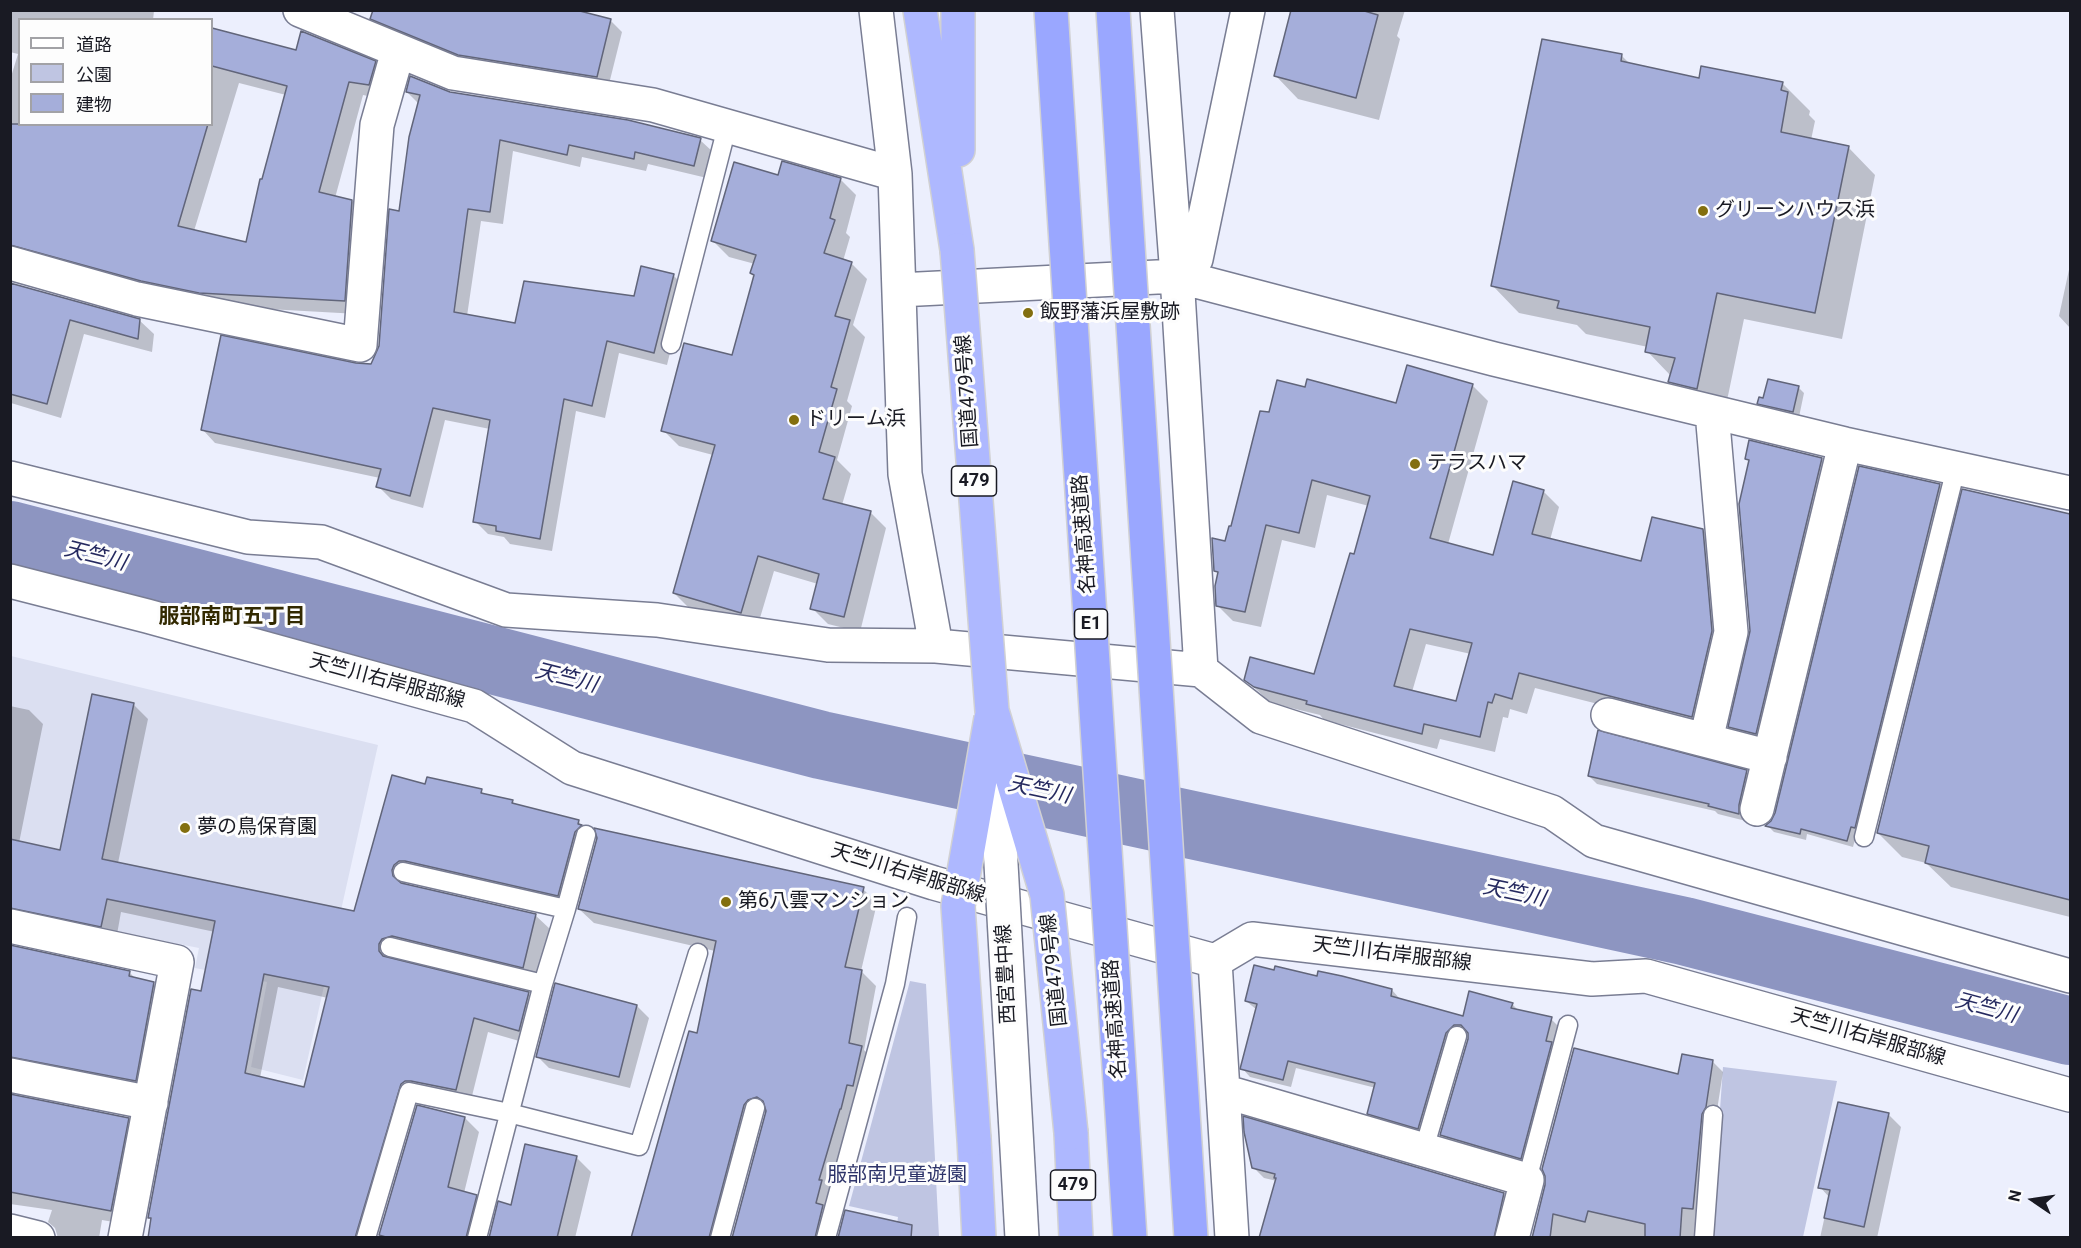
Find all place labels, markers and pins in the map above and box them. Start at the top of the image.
place label: グリーンハウス浜 [1715,199,1875,223]
marker: グリーンハウス浜 [1696,204,1710,218]
place label: 飯野藩浜屋敷跡 [1040,301,1180,325]
marker: 飯野藩浜屋敷跡 [1021,306,1035,320]
place label: ドリーム浜 [806,408,906,432]
marker: ドリーム浜 [787,413,801,427]
place label: テラスハマ [1427,452,1527,476]
marker: テラスハマ [1408,457,1422,471]
place label: 夢の鳥保育園 [197,816,317,840]
marker: 夢の鳥保育園 [178,821,192,835]
place label: 第6八雲マンション [738,890,909,914]
marker: 第6八雲マンション [719,895,733,909]

